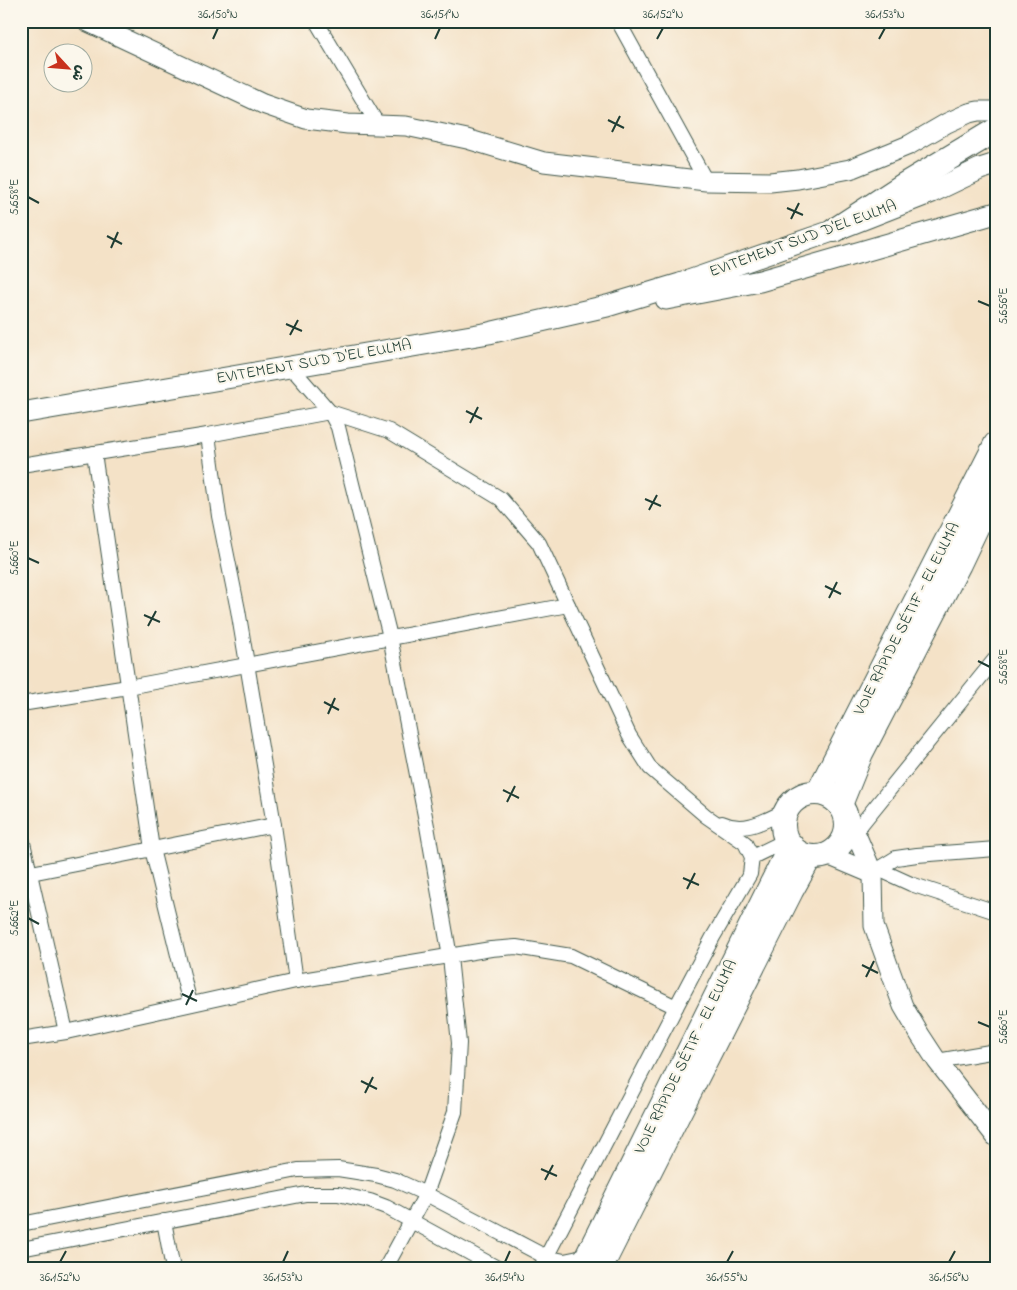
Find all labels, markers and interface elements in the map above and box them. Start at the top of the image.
text: 36.150°N [198,6,238,24]
text: 36.151°N [421,6,459,24]
text: 36.152°N [643,6,683,24]
text: 36.153°N [865,6,905,24]
north arrow [42,42,92,92]
text: ش [66,62,91,85]
text: 5.658°E [6,179,24,215]
street label: EVITEMENT SUD D'EL EULMA [706,194,900,284]
text: 5.656°E [995,287,1013,325]
street label: EVITEMENT SUD D'EL EULMA [215,333,414,391]
street label: VOIE RAPIDE SÉTIF - EL EULMA [847,518,966,721]
text: 5.660°E [6,540,24,576]
text: 5.658°E [995,649,1013,685]
text: 5.662°E [6,900,24,936]
street label: VOIE RAPIDE SÉTIF - EL EULMA [628,955,744,1159]
text: 5.660°E [995,1009,1013,1045]
text: 36.152°N [40,1269,80,1287]
text: 36.153°N [263,1269,303,1287]
text: 36.154°N [485,1269,525,1287]
text: 36.155°N [706,1269,748,1287]
text: 36.156°N [929,1269,969,1287]

